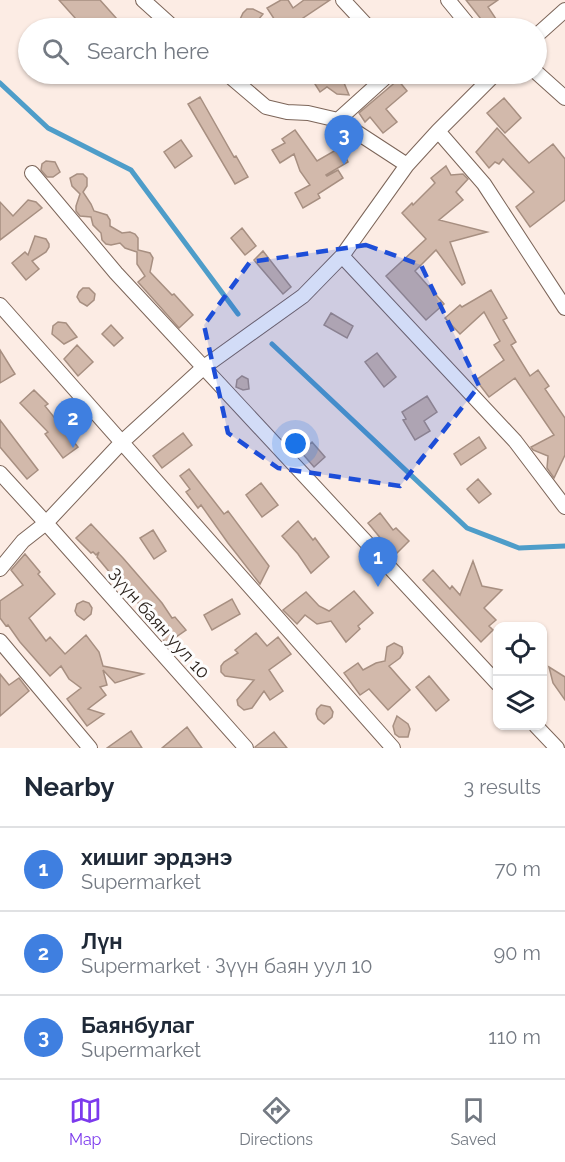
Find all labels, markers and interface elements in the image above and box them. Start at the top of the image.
search box [18,18,547,84]
icon: search [39,35,72,68]
text: Search here [87,38,209,64]
pin: 3 [324,116,364,165]
pin: 2 [54,398,92,448]
your location [281,429,310,458]
pin: 1 [358,538,398,587]
street label: Зүүн баян уул 10 [104,563,214,683]
map controls [493,622,547,730]
button: locate [493,622,547,676]
button: layers [493,676,547,730]
text: Nearby [24,772,114,802]
text: 3 results [463,775,541,799]
text: хишиг эрдэнэ [81,844,232,870]
text: 1 [39,857,48,881]
text: 70 m [495,857,541,881]
text: Supermarket [81,870,201,894]
text: Лүн [81,928,123,954]
text: 2 [38,941,49,965]
text: 90 m [494,941,541,965]
text: Supermarket · Зүүн баян уул 10 [81,954,372,978]
text: Баянбулаг [81,1012,194,1038]
text: 3 [38,1025,49,1049]
text: 110 m [488,1025,541,1049]
text: Supermarket [81,1038,201,1062]
tab: Map [69,1094,102,1149]
tab: Directions [239,1094,313,1149]
tab: Saved [450,1094,496,1149]

